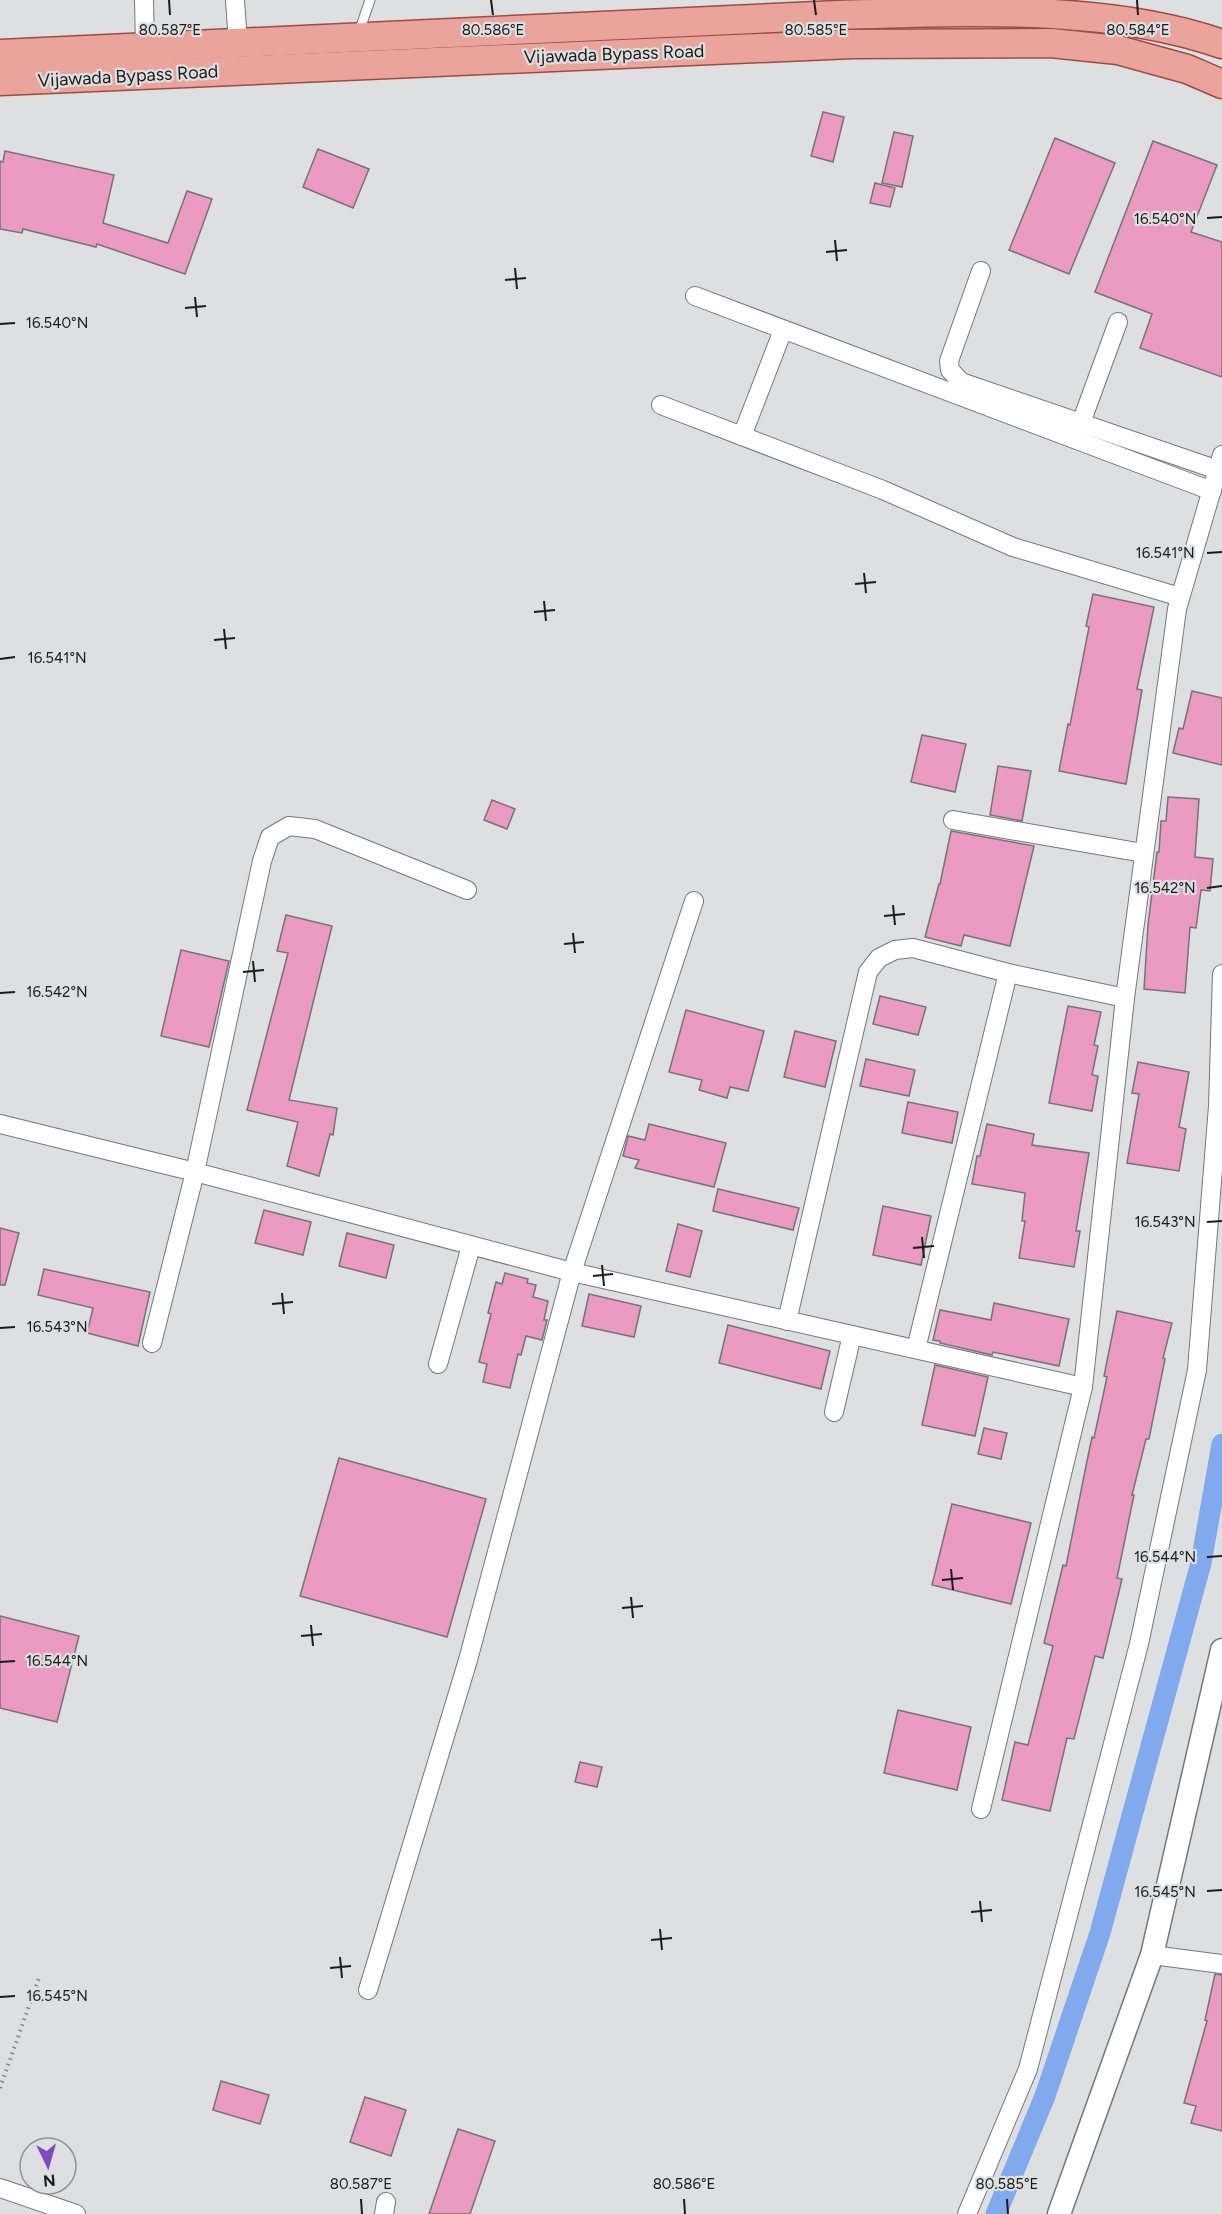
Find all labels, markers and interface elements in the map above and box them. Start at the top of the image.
text: 80.587°E [139,21,201,39]
text: 80.586°E [462,21,524,39]
text: 80.585°E [785,21,847,39]
text: 80.584°E [1106,21,1170,39]
street label: Vijawada Bypass Road [523,40,705,68]
street label: Vijawada Bypass Road [37,60,219,92]
text: 16.540°N [1134,210,1196,228]
text: 16.540°N [26,314,88,332]
text: 16.541°N [1135,544,1195,562]
text: 16.541°N [27,649,87,667]
text: 16.542°N [1134,879,1196,897]
text: 16.542°N [26,983,88,1001]
text: 16.543°N [1134,1213,1196,1231]
text: 16.543°N [26,1318,88,1336]
text: 16.544°N [1134,1548,1196,1566]
text: 16.544°N [26,1652,88,1670]
text: 16.545°N [1134,1883,1196,1901]
text: 16.545°N [26,1987,88,2005]
north arrow [18,2136,78,2196]
text: N [42,2170,56,2190]
text: 80.587°E [330,2175,392,2193]
text: 80.586°E [653,2175,715,2193]
text: 80.585°E [976,2175,1038,2193]

